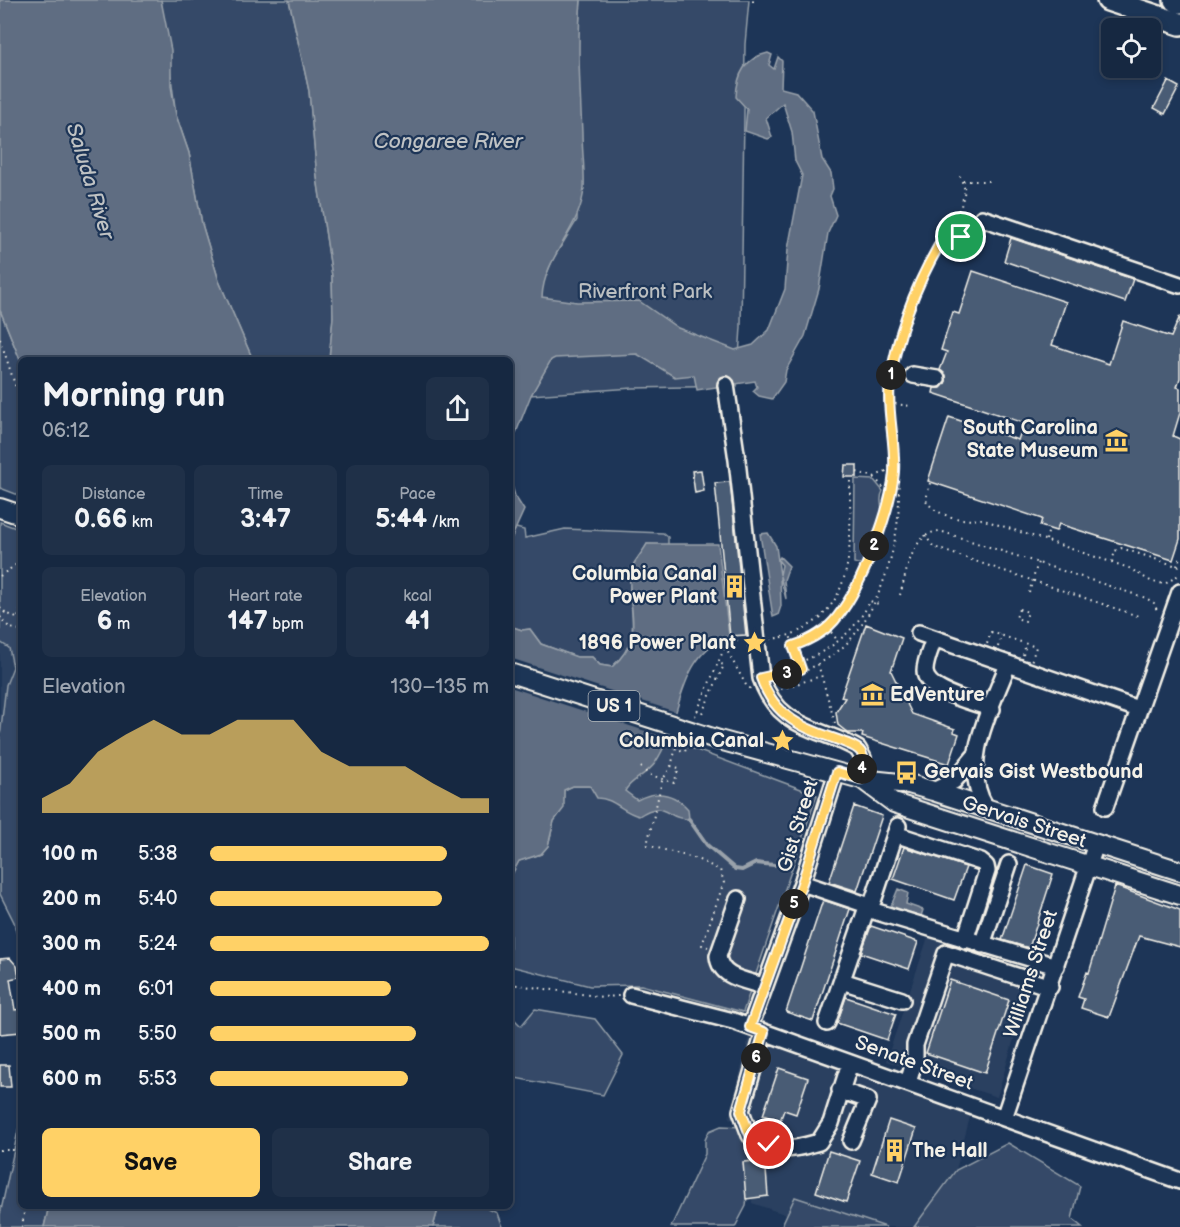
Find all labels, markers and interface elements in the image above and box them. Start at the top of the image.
map controls [1101,18,1161,78]
button: locate [1101,18,1161,78]
water label: Saluda River [60,120,120,243]
water label: Congaree River [374,129,524,154]
pin [935,211,986,262]
icon: arrive [944,220,977,253]
park label: Riverfront Park [578,280,712,304]
pin: 1 [876,360,906,390]
text: 1 [888,365,894,384]
text: Morning run [42,376,225,416]
button: share [426,377,489,440]
place label: South Carolina State Museum [963,416,1098,463]
text: 06:12 [42,419,90,443]
museum icon: South Carolina State Museum [1103,427,1129,453]
text: Distance [82,485,145,504]
text: Time [248,485,283,504]
text: Pace [399,485,436,504]
text: 0.66 [74,504,128,535]
text: 3:47 [240,504,291,535]
text: 5:44 [375,504,427,535]
text: km [128,513,153,532]
text: /km [427,513,460,532]
pin: 2 [859,531,889,561]
text: 2 [869,536,879,555]
place label: Columbia Canal Power Plant [572,562,717,609]
building icon: Columbia Canal Power Plant [722,573,748,599]
text: Elevation [80,587,147,606]
text: Heart rate [229,587,302,606]
text: kcal [403,587,432,606]
text: 6 [97,606,113,637]
text: 147 [227,606,268,637]
text: 41 [405,606,430,637]
text: m [113,615,130,634]
text: bpm [268,615,304,634]
place icon: 1896 Power Plant [741,630,767,656]
place label: 1896 Power Plant [579,631,736,655]
pin: 3 [772,659,802,689]
text: 3 [782,664,792,683]
text: Elevation [42,675,125,699]
text: 130–135 m [391,675,489,699]
museum icon: EdVenture [859,682,885,708]
place label: EdVenture [890,683,985,707]
road number: US 1 [588,691,640,721]
place icon: Columbia Canal [769,728,795,754]
place label: Columbia Canal [619,729,764,753]
pin: 4 [847,754,877,784]
text: 4 [857,759,867,778]
bus stop icon: Gervais Gist Westbound [893,759,919,785]
place label: Gervais Gist Westbound [924,760,1143,784]
street label: Gist Street [773,777,823,875]
street label: Gervais Street [959,791,1089,853]
text: 100 m [42,842,98,866]
text: 5:38 [138,842,177,866]
text: 200 m [42,887,101,911]
text: 5:40 [138,887,177,911]
pin: 5 [779,889,809,919]
text: 5 [789,894,799,913]
street label: Williams Street [999,907,1063,1041]
text: 300 m [42,932,101,956]
text: 5:24 [138,932,177,956]
text: 400 m [42,977,101,1001]
text: 6:01 [138,977,174,1001]
text: 500 m [42,1022,101,1046]
text: 5:50 [138,1022,177,1046]
street label: Senate Street [852,1031,976,1095]
pin: 6 [741,1043,771,1073]
text: 6 [751,1048,761,1067]
text: 600 m [42,1067,102,1091]
text: 5:53 [138,1067,177,1091]
pin [743,1118,794,1169]
icon: check [752,1127,785,1160]
button: Save [42,1128,260,1197]
button: Share [272,1128,489,1197]
building icon: The Hall [881,1138,907,1164]
place label: The Hall [912,1139,988,1163]

